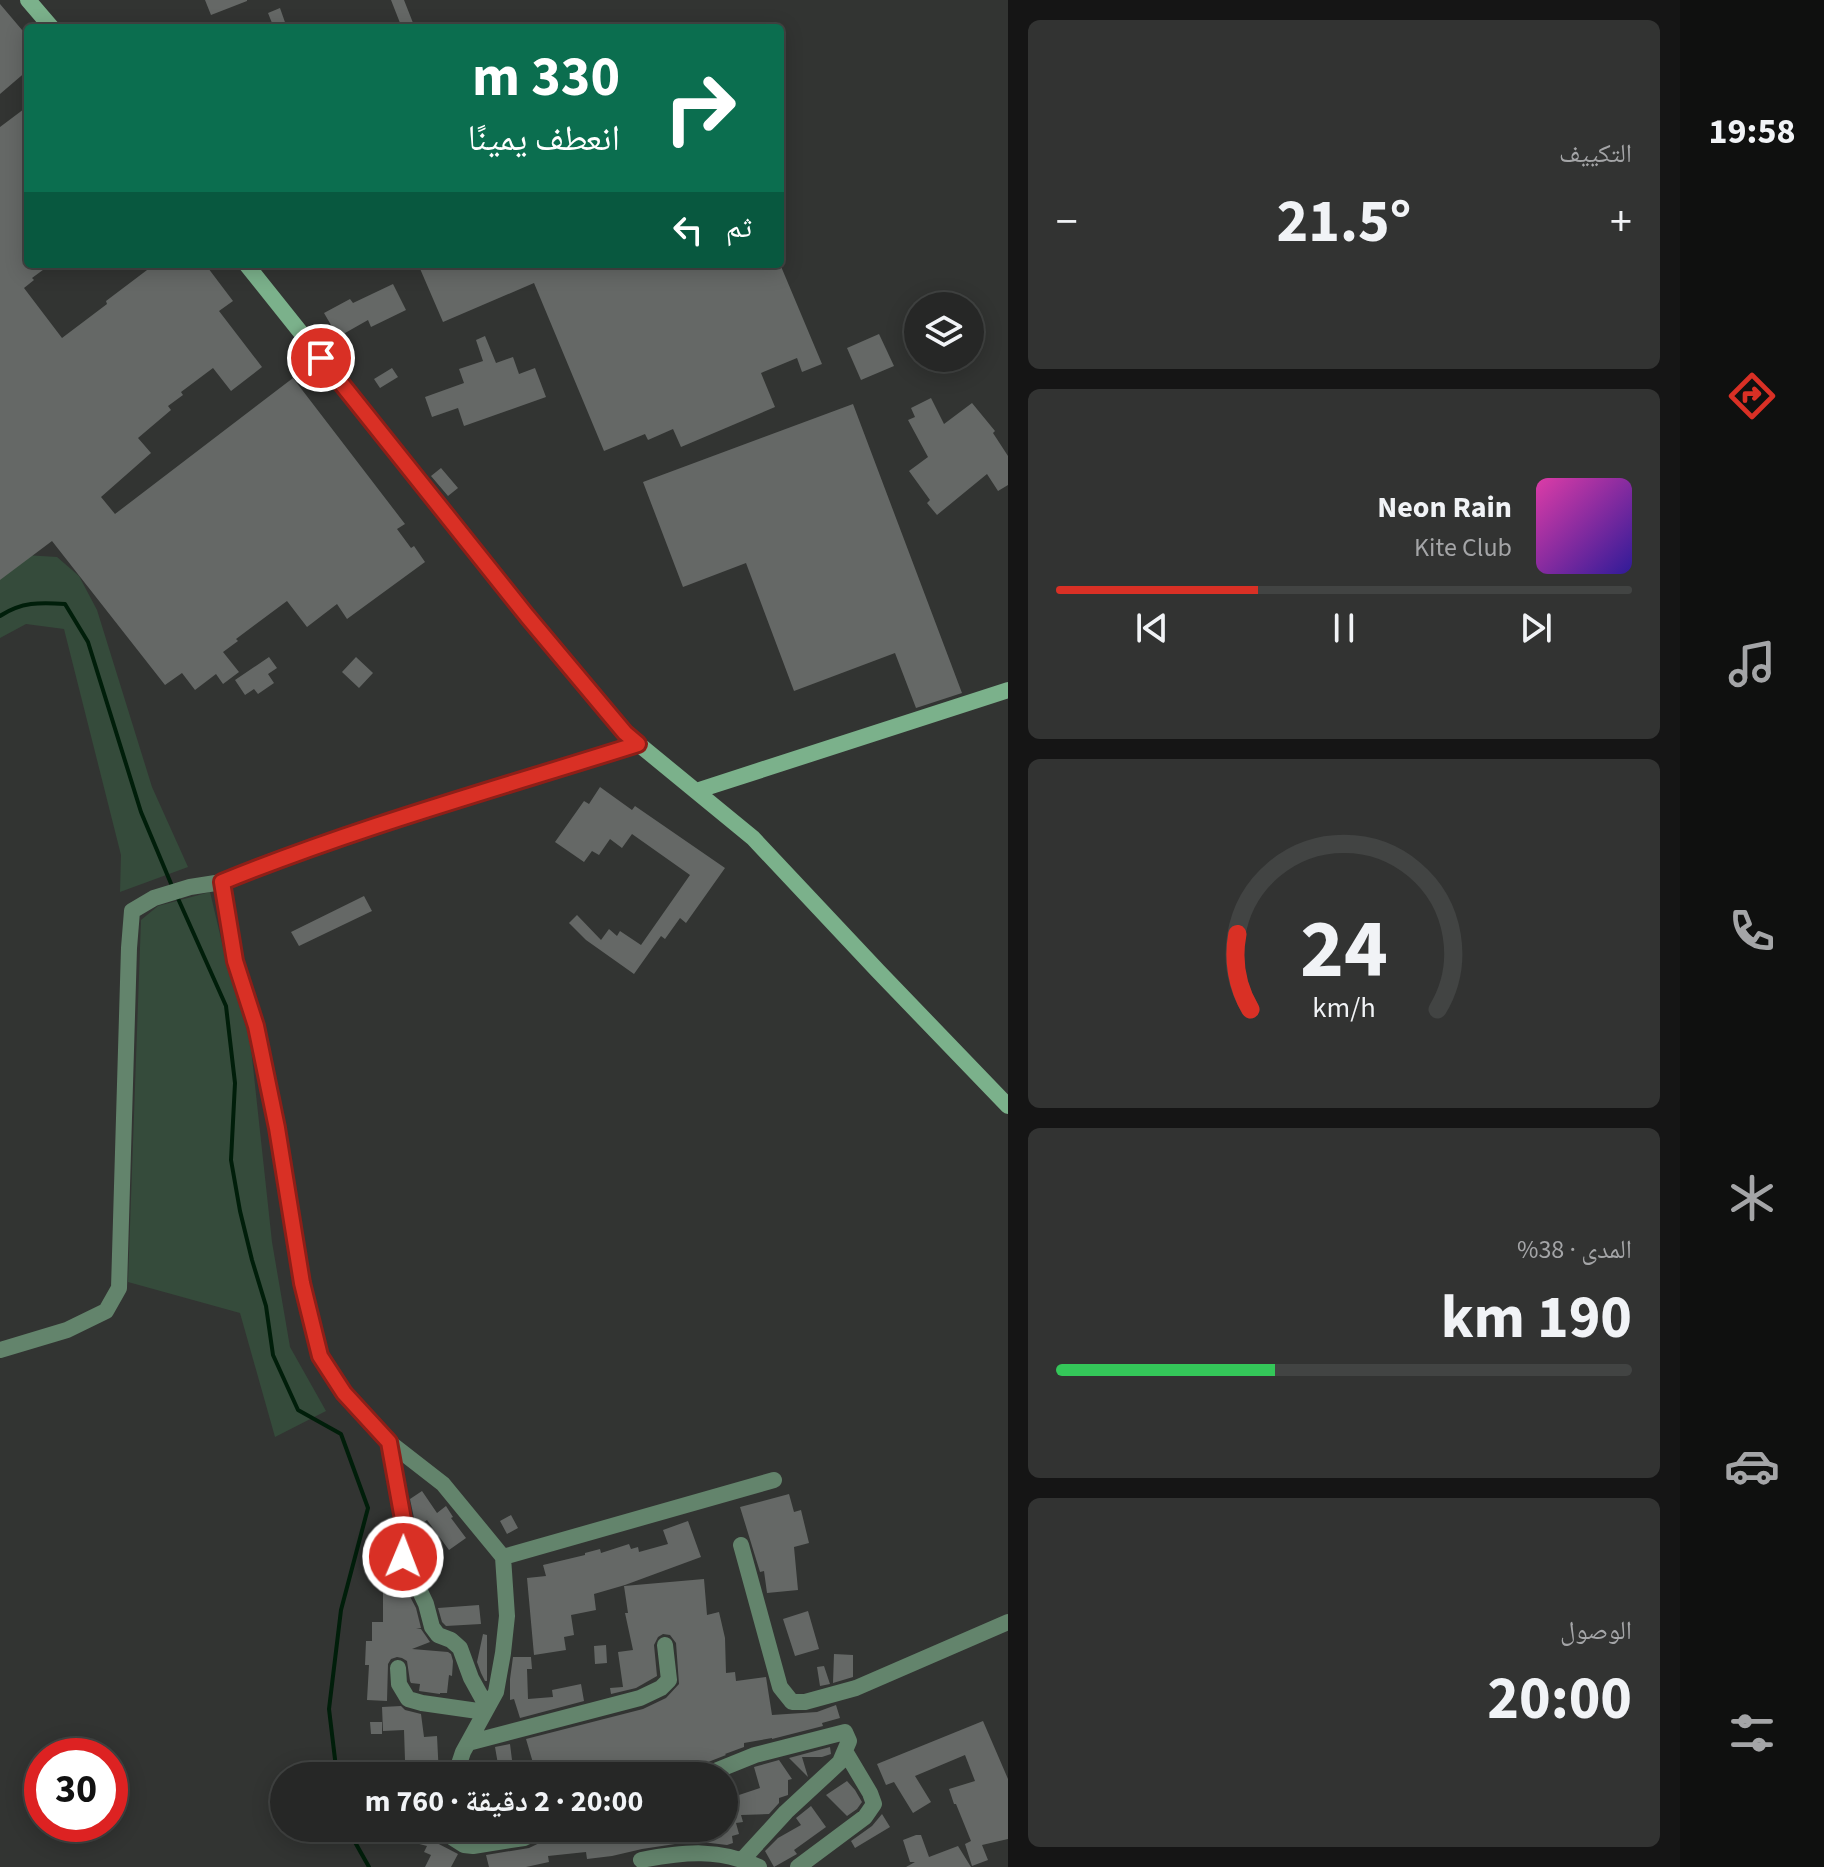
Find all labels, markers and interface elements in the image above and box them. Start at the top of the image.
text: 330 m [472,38,620,117]
icon: right [648,56,752,160]
text: 19:58 [1709,106,1795,157]
text: انعطف يمينًا [468,113,620,164]
text: التكييف [1559,135,1632,172]
text: 21.5° [1277,180,1411,265]
text: − [1056,191,1078,254]
text: + [1610,191,1632,254]
text: ثم [726,206,752,249]
icon: left [666,208,710,252]
map controls [904,292,984,372]
button: layers [904,292,984,372]
pin [287,324,355,392]
icon: arrive [299,336,343,380]
icon: directions [1724,368,1780,424]
text: Neon Rain [1377,486,1512,529]
text: Kite Club [1414,529,1512,566]
icon: previous [1130,606,1174,650]
icon: pause [1322,606,1366,650]
icon: next [1514,606,1558,650]
icon: music [1724,636,1780,692]
text: 24 [1300,890,1388,1008]
icon: phone [1724,903,1780,959]
text: km/h [1312,988,1376,1028]
icon: climate [1724,1170,1780,1226]
text: المدى · 38% [1517,1231,1632,1268]
text: 190 km [1441,1276,1632,1361]
icon: car [1724,1438,1780,1494]
position arrow [361,1515,445,1599]
text: الوصول [1560,1612,1632,1649]
text: 20:00 [1487,1657,1632,1742]
icon: filters [1724,1705,1780,1761]
speed limit sign: 30 [24,1738,128,1842]
text: 20:00 · 2 دقيقة · 760 m [365,1780,643,1823]

